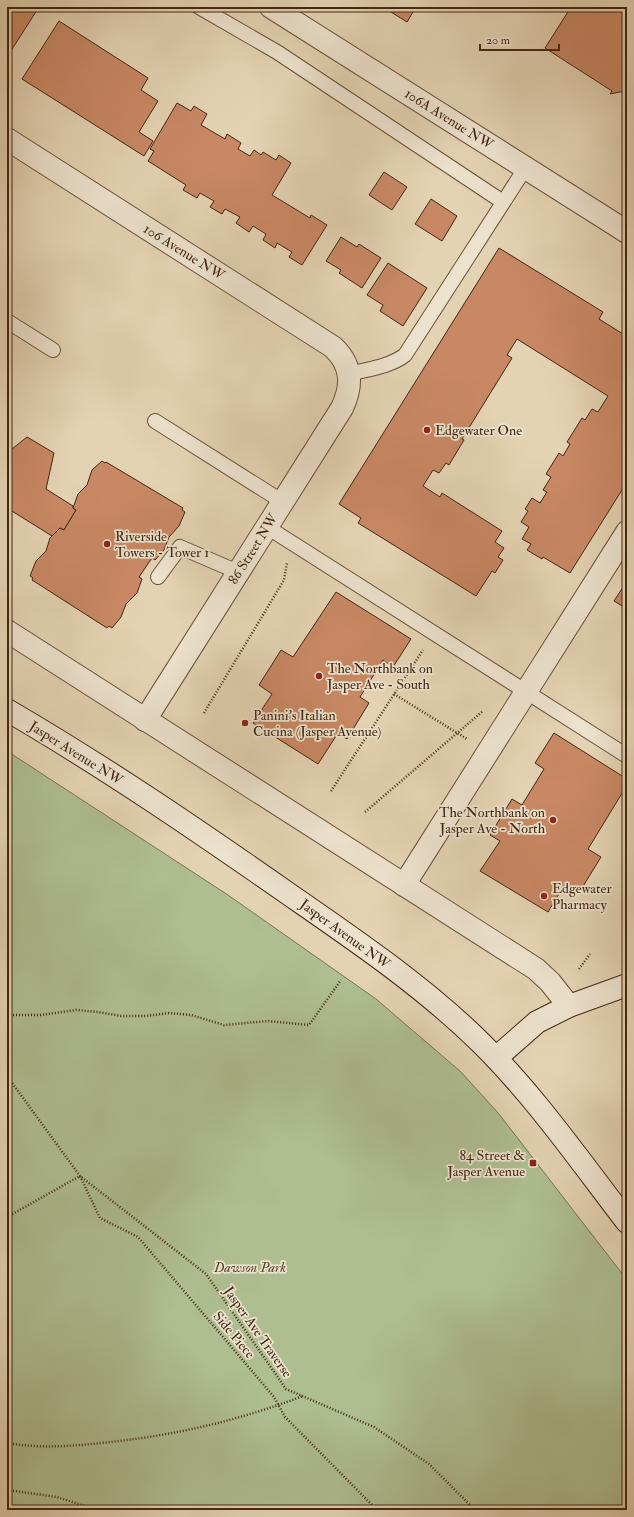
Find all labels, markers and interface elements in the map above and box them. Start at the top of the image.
scale bar [480,26,559,52]
text: 20 m [486,33,511,48]
street label: 106A Avenue NW [402,85,497,153]
street label: 106 Avenue NW [140,220,228,284]
place label: Edgewater One [435,422,522,439]
marker: Edgewater One [422,425,432,435]
street label: 86 Street NW [225,510,282,587]
place label: Riverside Towers - Tower 1 [115,528,209,561]
marker: Riverside Towers - Tower 1 [102,539,112,549]
place label: The Northbank on Jasper Ave - South [326,660,433,694]
marker: The Northbank on Jasper Ave - South [314,671,324,681]
place label: Panini's Italian Cucina (Jasper Avenue) [253,707,381,741]
street label: Jasper Avenue NW [25,717,127,790]
marker: Panini's Italian Cucina (Jasper Avenue) [240,718,250,728]
place label: The Northbank on Jasper Ave - North [439,804,546,838]
marker: The Northbank on Jasper Ave - North [548,815,558,825]
place label: Edgewater Pharmacy [552,880,612,914]
marker: Edgewater Pharmacy [539,891,549,901]
street label: Jasper Avenue NW [295,895,394,974]
place label: 84 Street & Jasper Avenue [446,1147,525,1181]
marker: 84 Street & Jasper Avenue [528,1158,538,1168]
park label: Dawson Park [213,1259,286,1276]
street label: Jasper Ave Traverse [219,1282,296,1382]
street label: Side Piece [209,1308,259,1362]

